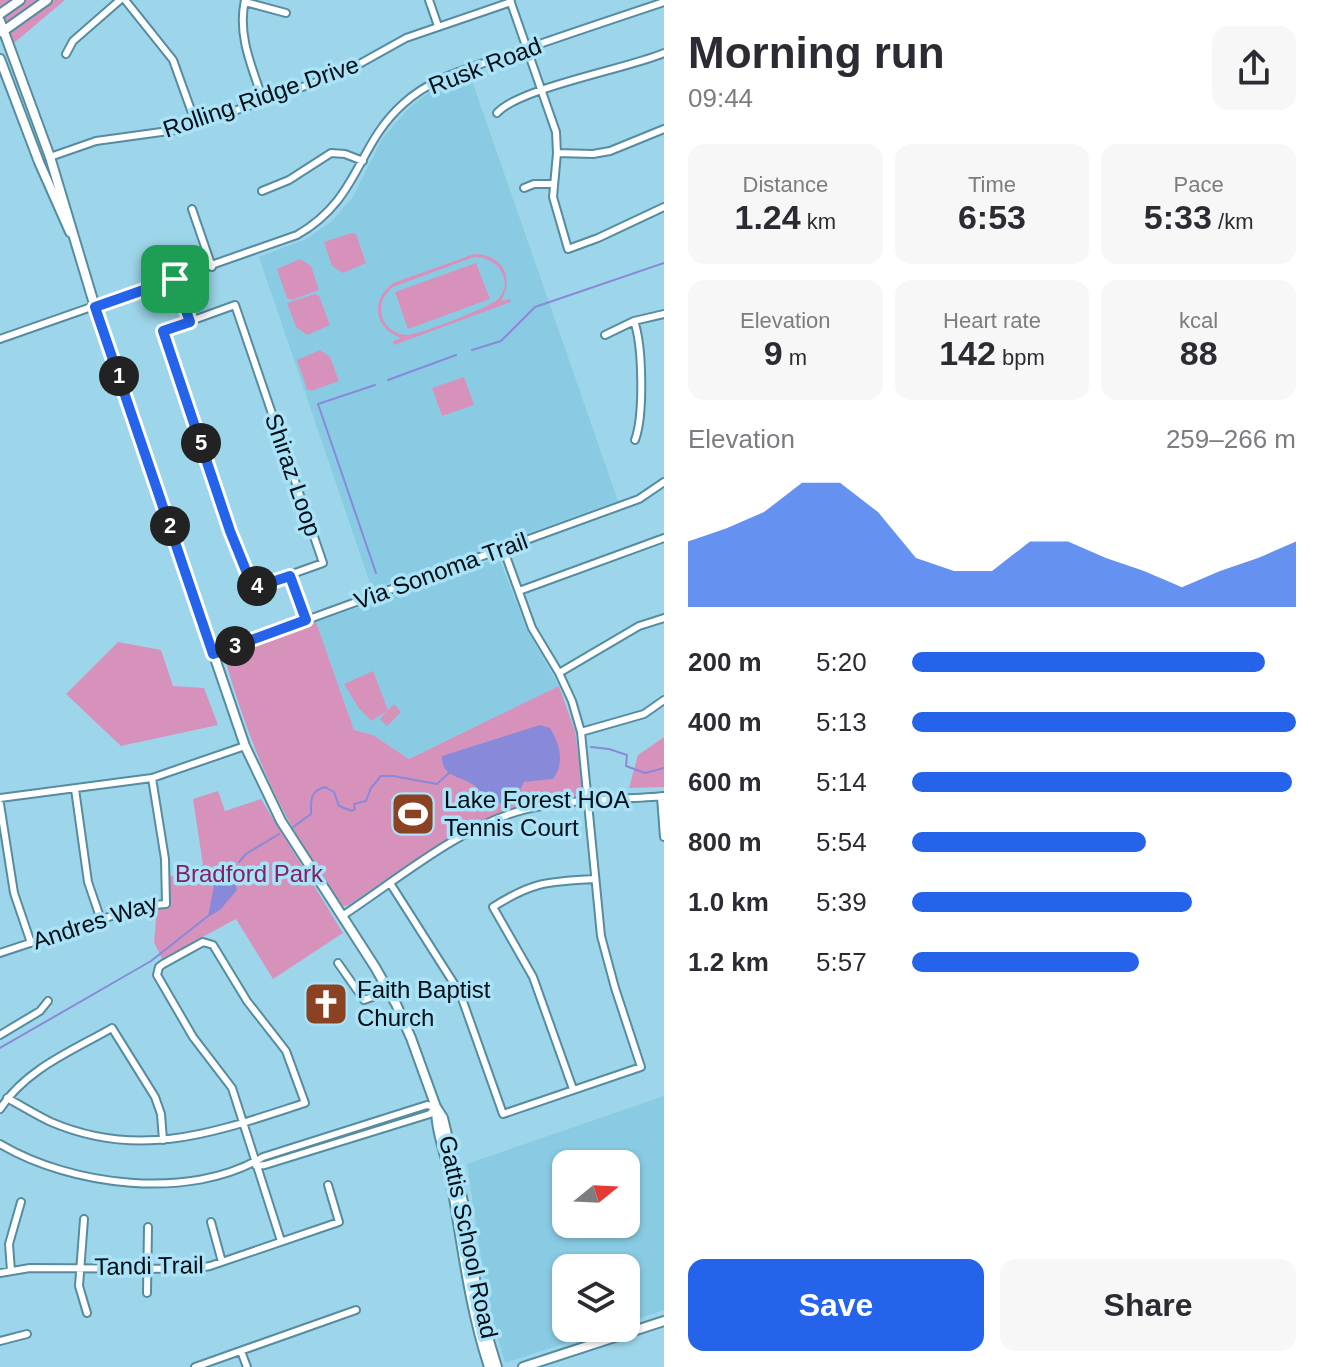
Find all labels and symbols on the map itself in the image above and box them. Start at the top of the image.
street label: Rusk Road [425,32,545,99]
street label: Rolling Ridge Drive [159,50,362,143]
pin [141,245,209,313]
pin: 1 [99,356,139,396]
street label: Shiraz Loop [260,410,327,540]
pin: 5 [181,423,221,463]
pin: 2 [150,506,190,546]
street label: Via Sonoma Trail [351,527,531,614]
pin: 4 [237,566,277,606]
pin: 3 [215,626,255,666]
place label: Lake Forest HOA Tennis Court [444,786,629,841]
sports icon: Lake Forest HOA Tennis Court [389,790,437,838]
park label: Bradford Park [175,860,324,887]
street label: Andres Way [29,889,161,954]
place label: Faith Baptist Church [357,976,491,1031]
church icon: Faith Baptist Church [302,980,350,1028]
street label: Gattis School Road [434,1133,503,1341]
north arrow [552,1150,640,1238]
street label: Tandi Trail [94,1251,204,1280]

